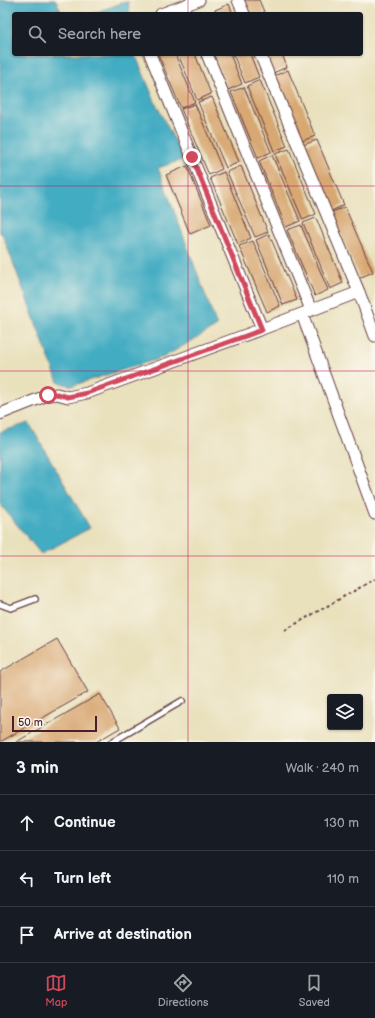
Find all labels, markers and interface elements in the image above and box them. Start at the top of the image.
search box [12,12,363,56]
icon: search [26,23,48,45]
text: Search here [58,25,141,44]
route end [183,148,201,166]
route start [39,386,57,404]
map controls [327,694,363,730]
button: layers [327,694,363,730]
scale bar [12,714,97,733]
text: 50 m [18,716,43,729]
text: 3 min [16,758,59,778]
text: Walk · 240 m [285,760,359,776]
icon: ahead [16,812,38,834]
text: Continue [54,813,116,832]
text: 130 m [324,815,359,831]
icon: left [16,868,38,890]
text: Turn left [54,869,111,888]
text: 110 m [327,871,359,887]
icon: arrive [16,924,38,946]
text: Arrive at destination [54,925,192,944]
tab: Map [45,972,67,1009]
tab: Directions [158,972,208,1009]
tab: Saved [299,972,330,1009]

